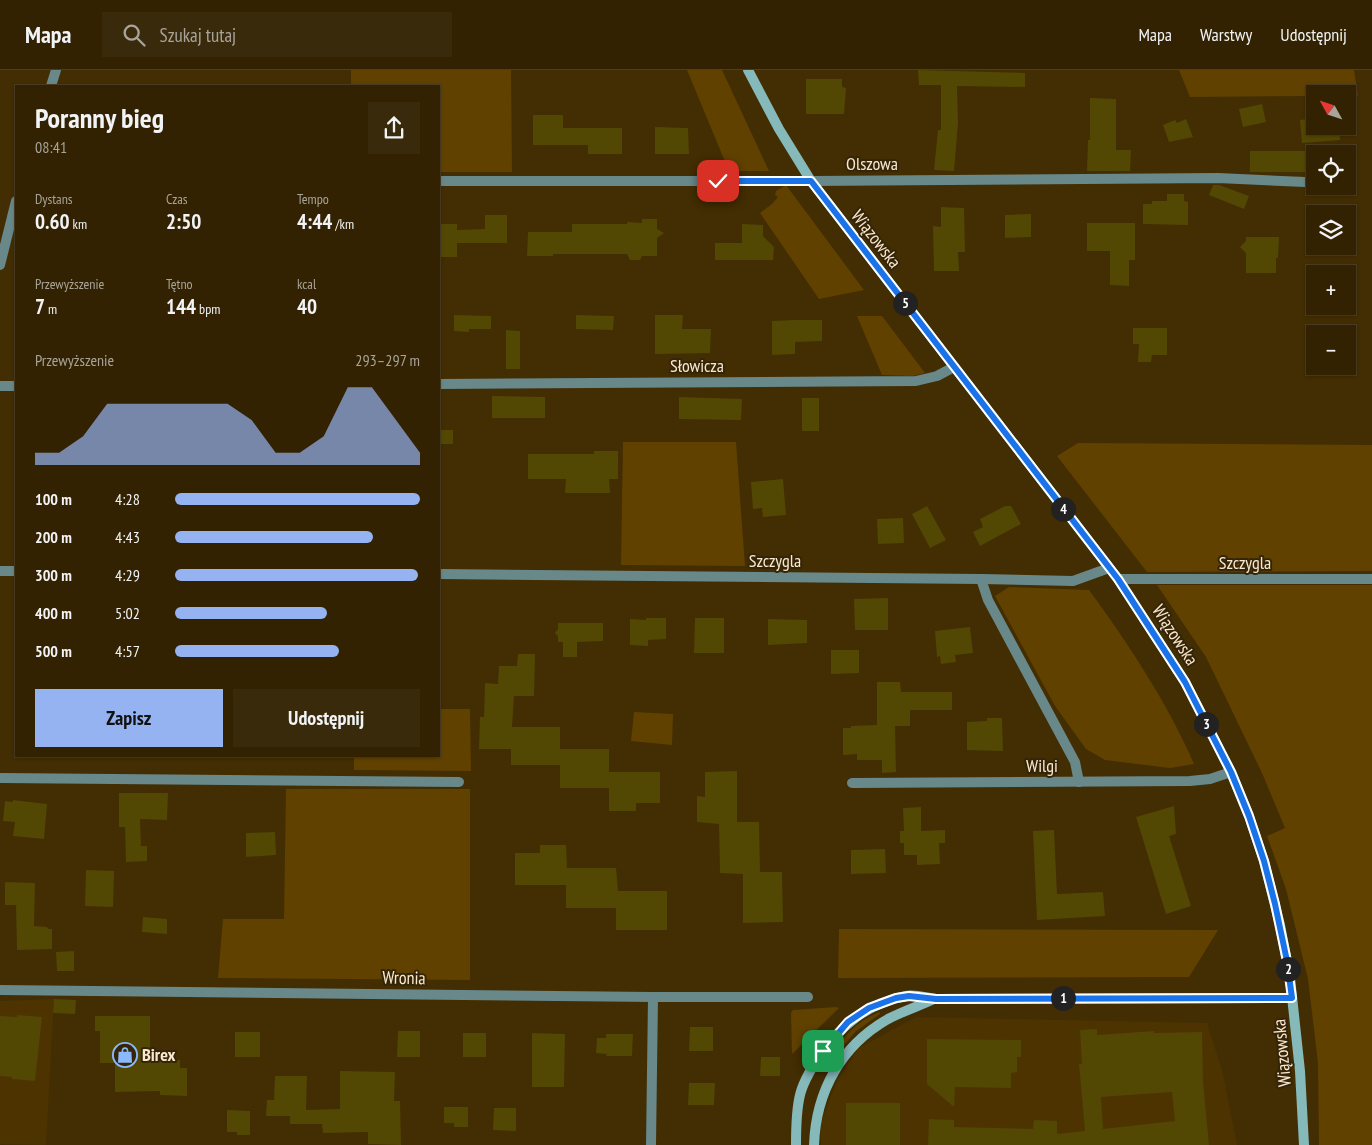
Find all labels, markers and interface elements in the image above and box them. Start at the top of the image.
search box [102,12,452,57]
text: Mapa [25,19,72,50]
icon: search [120,21,148,49]
text: Szukaj tutaj [160,23,236,47]
text: Mapa [1138,23,1172,46]
text: Warstwy [1200,23,1252,46]
text: Udostępnij [1280,23,1347,46]
north arrow [1306,85,1356,135]
map controls [1306,85,1356,375]
text: Poranny bieg [35,99,164,136]
button: share [368,102,420,154]
text: 08:41 [35,137,67,157]
button: locate [1306,145,1356,195]
street label: Olszowa [846,152,898,175]
pin [697,160,739,202]
icon: check [704,167,732,195]
text: Dystans [35,190,73,208]
text: Czas [166,190,188,208]
text: Tempo [297,190,329,208]
street label: Wiązowska [846,205,906,273]
button: layers [1306,205,1356,255]
text: 0.60 [35,208,70,235]
text: 2:50 [166,208,201,235]
text: 4:44 [297,208,332,235]
text: km [70,215,87,233]
text: /km [332,215,354,233]
button: + [1306,265,1356,315]
text: Przewyższenie [35,275,104,293]
text: Tętno [166,275,193,293]
text: kcal [297,275,316,293]
pin: 5 [892,290,918,316]
text: 7 [35,293,45,320]
text: 144 [166,293,196,320]
text: 40 [297,293,317,320]
text: 5 [902,294,909,312]
text: m [45,300,57,318]
text: bpm [196,300,220,318]
button: − [1306,325,1356,375]
text: Przewyższenie [35,350,114,370]
text: 293–297 m [355,350,420,370]
street label: Słowicza [670,354,724,377]
text: 100 m [35,489,72,509]
text: 4:28 [115,489,140,509]
pin: 4 [1050,496,1076,522]
text: 4 [1060,500,1067,518]
text: 200 m [35,527,72,547]
text: 4:43 [115,527,140,547]
street label: Szczygla [749,549,801,572]
street label: Szczygla [1219,551,1271,574]
text: 300 m [35,565,72,585]
text: 4:29 [115,565,140,585]
street label: Wiązowska [1147,600,1204,669]
text: 400 m [35,603,72,623]
text: 5:02 [115,603,140,623]
text: 500 m [35,641,72,661]
text: 4:57 [115,641,140,661]
button: Zapisz [35,689,223,747]
button: Udostępnij [233,689,420,747]
pin: 3 [1194,712,1218,736]
text: 3 [1203,715,1210,733]
street label: Wilgi [1026,754,1058,777]
pin: 2 [1276,956,1300,982]
text: 2 [1285,960,1292,978]
street label: Wronia [382,966,426,989]
pin: 1 [1050,986,1076,1010]
text: 1 [1060,989,1067,1007]
street label: Wiązowska [1267,1018,1296,1088]
pin [802,1030,844,1072]
icon: arrive [809,1037,837,1065]
shop icon: Birex [112,1042,138,1068]
place label: Birex [142,1043,176,1066]

